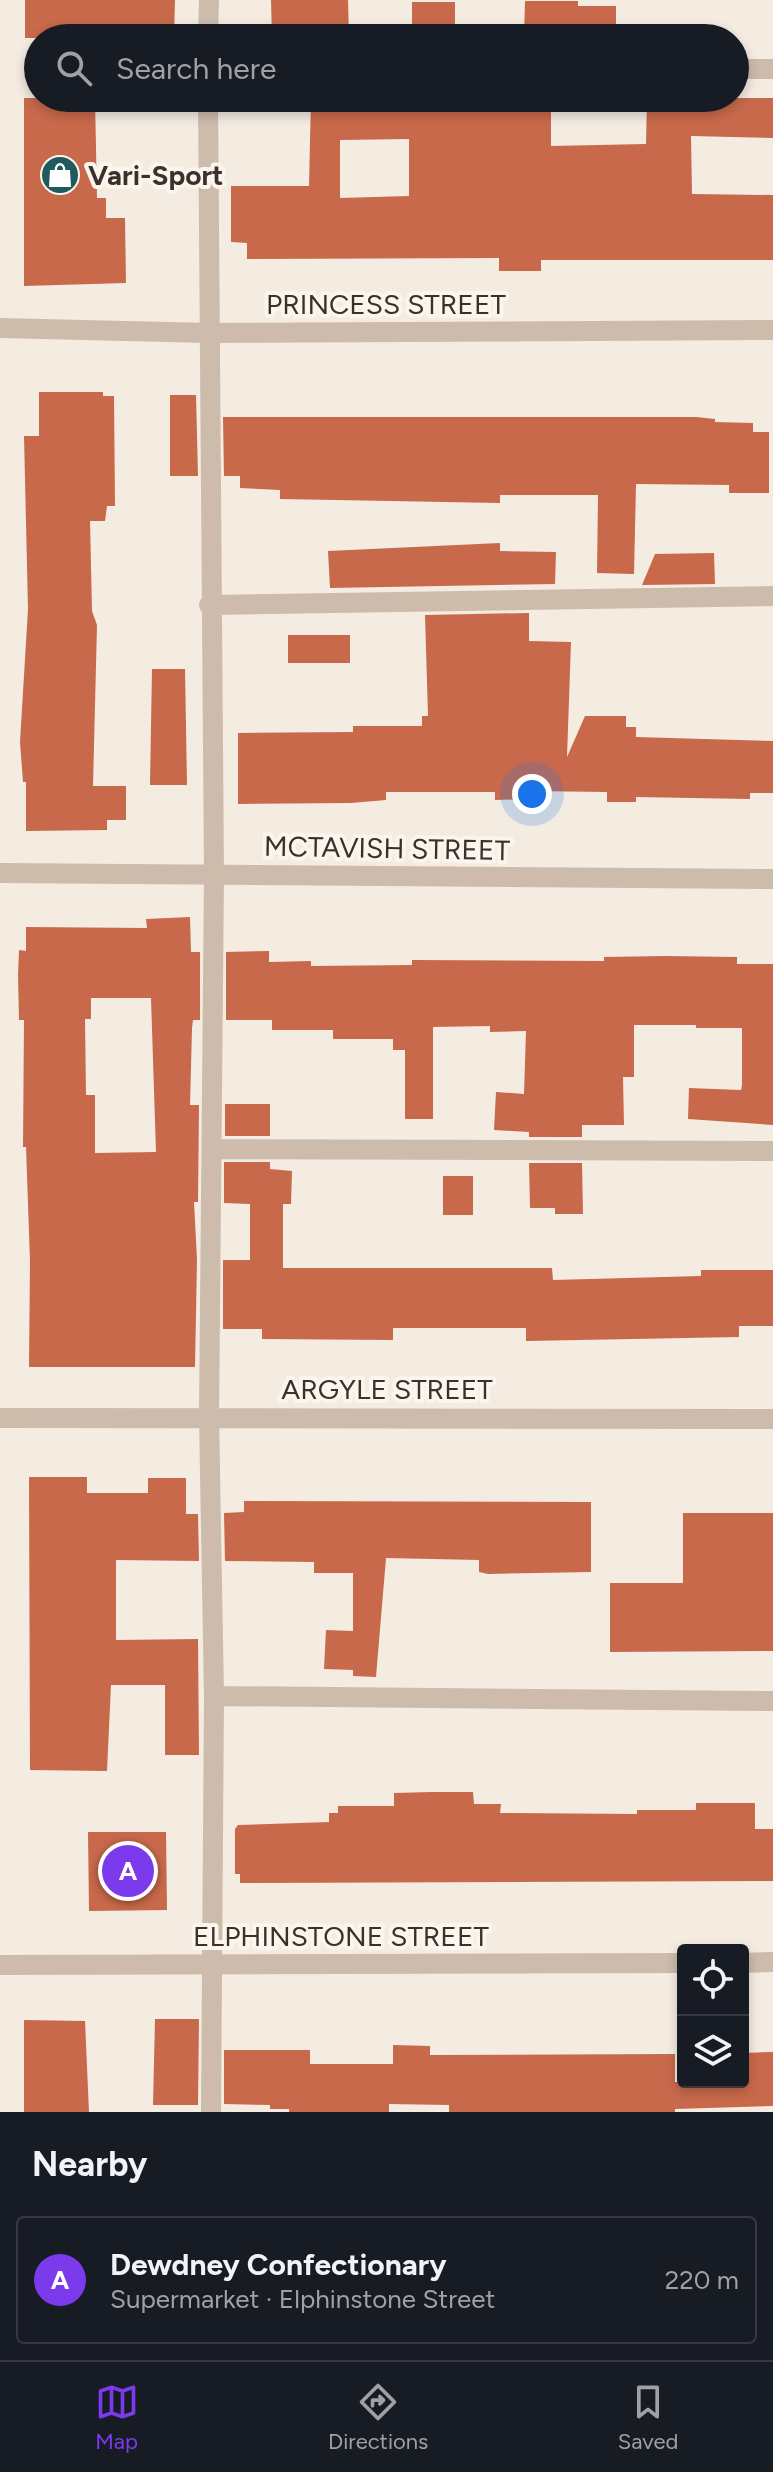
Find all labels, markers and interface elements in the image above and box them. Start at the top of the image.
search box [24,24,749,112]
icon: search [52,46,96,90]
text: Search here [116,50,276,87]
shop icon: Vari-Sport [39,154,81,196]
place label: Vari-Sport [88,158,223,192]
street label: PRINCESS STREET [266,287,506,321]
your location [512,774,552,814]
street label: MCTAVISH STREET [264,829,511,867]
street label: ARGYLE STREET [281,1372,493,1406]
pin: A [102,1841,154,1901]
street label: ELPHINSTONE STREET [193,1919,490,1953]
map controls [677,1944,749,2088]
button: locate [677,1944,749,2016]
button: layers [677,2016,749,2088]
text: Nearby [32,2144,147,2185]
text: Dewdney Confectionary [110,2246,446,2283]
text: A [51,2264,69,2296]
text: 220 m [665,2264,739,2296]
text: Supermarket · Elphinstone Street [110,2283,495,2315]
tab: Map [95,2380,139,2455]
tab: Directions [328,2380,428,2455]
tab: Saved [618,2380,678,2455]

